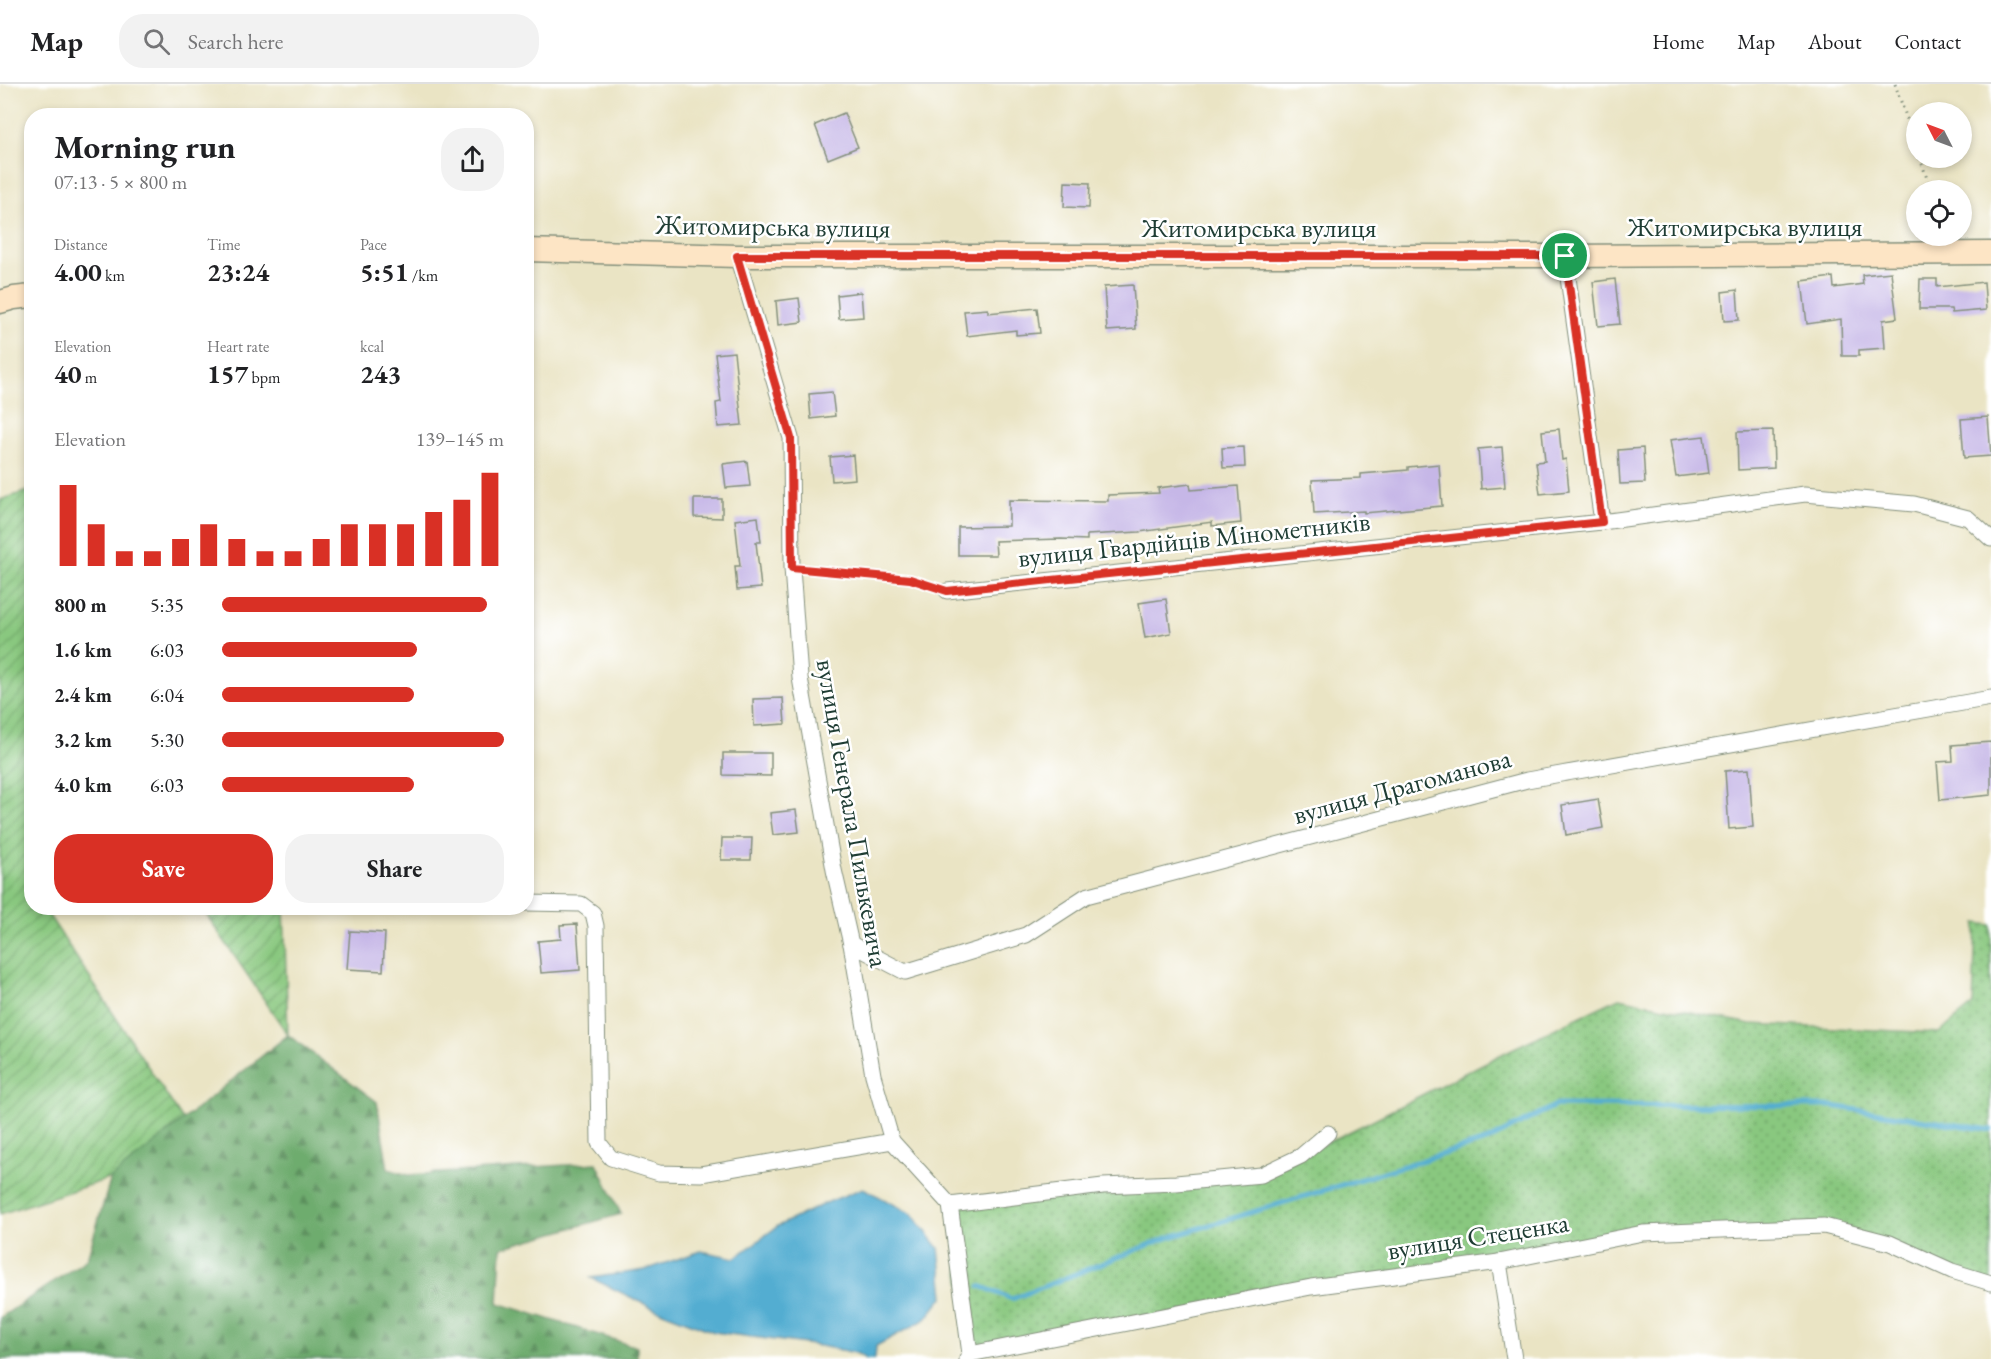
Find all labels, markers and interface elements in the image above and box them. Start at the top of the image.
search box [119,14,539,68]
text: Map [30,23,83,59]
icon: search [140,25,173,58]
text: Search here [188,27,283,56]
text: Home [1652,28,1704,55]
text: Map [1737,28,1775,55]
text: About [1808,28,1861,55]
text: Contact [1894,28,1961,55]
north arrow [1906,102,1972,168]
map controls [1906,102,1972,246]
text: Morning run [54,125,236,168]
button: share [441,128,504,191]
text: 07:13 · 5 × 800 m [54,169,187,195]
button: locate [1906,180,1972,246]
street label: Житомирська вулиця [654,206,891,246]
street label: Житомирська вулиця [1626,209,1863,244]
street label: Житомирська вулиця [1140,210,1377,245]
pin [1539,230,1590,281]
text: Distance [54,234,107,255]
text: Time [207,234,240,255]
text: Pace [360,234,387,255]
icon: arrive [1548,239,1581,272]
text: 4.00 [54,255,102,289]
text: 23:24 [207,255,269,289]
text: 5:51 [360,255,409,289]
text: km [102,265,125,286]
text: /km [409,265,438,286]
text: Elevation [54,336,112,357]
text: Heart rate [207,336,269,357]
text: kcal [360,336,384,357]
text: 40 [54,357,82,391]
text: 157 [207,357,248,391]
text: 243 [360,357,401,391]
text: m [82,367,97,388]
text: bpm [248,367,280,388]
text: Elevation [54,426,126,452]
text: 139–145 m [416,426,504,452]
street label: вулиця Гвардійців Мінометників [1016,503,1372,575]
text: 800 m [54,592,107,618]
text: 5:35 [150,592,184,618]
text: 1.6 km [54,637,112,663]
text: 6:03 [150,637,184,663]
street label: вулиця Генерала Пилькевича [809,656,897,970]
text: 2.4 km [54,682,112,708]
text: 6:04 [150,682,184,708]
text: 3.2 km [54,727,112,753]
text: 5:30 [150,727,184,753]
street label: вулиця Драгоманова [1289,740,1515,832]
text: 4.0 km [54,772,112,798]
text: 6:03 [150,772,184,798]
button: Save [54,834,273,903]
button: Share [285,834,504,903]
street label: вулиця Стеценка [1385,1204,1571,1268]

